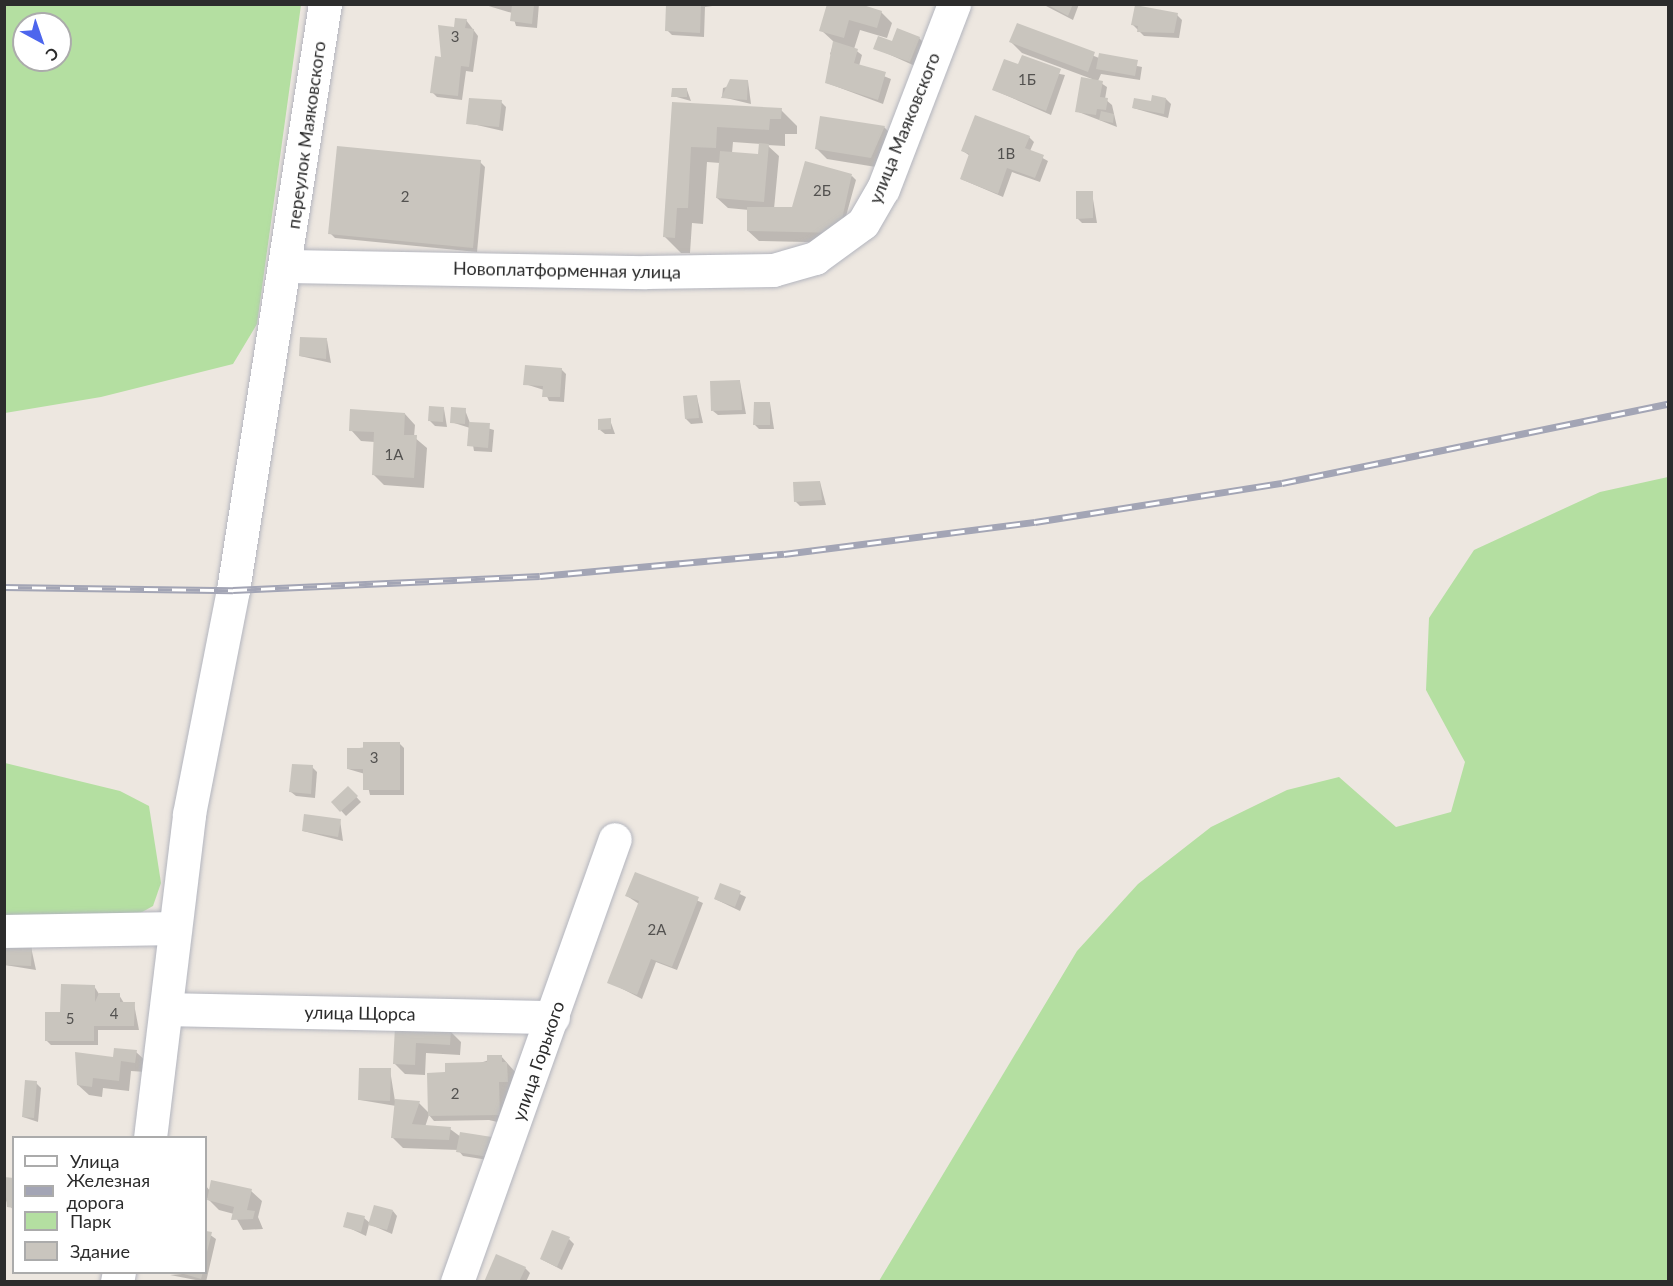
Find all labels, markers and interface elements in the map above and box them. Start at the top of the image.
north arrow [12,12,72,72]
house number: 3 [451,28,459,46]
street label: переулок Маяковского [282,40,330,230]
text: С [42,44,63,65]
street label: улица Маяковского [864,49,944,207]
house number: 1Б [1018,71,1036,89]
house number: 1В [997,145,1015,163]
house number: 2Б [813,182,831,200]
house number: 2 [401,188,409,206]
street label: Новоплатформенная улица [453,257,681,283]
house number: 1А [385,446,403,464]
house number: 3 [370,749,378,767]
house number: 2А [648,921,666,939]
street label: улица Горького [507,998,569,1124]
street label: улица Щорса [304,1001,416,1025]
house number: 4 [110,1005,118,1023]
house number: 5 [66,1010,74,1028]
house number: 2 [451,1085,459,1103]
legend [12,1136,207,1274]
text: Улица [70,1150,120,1172]
text: Железная дорога [66,1169,150,1213]
text: Парк [70,1210,111,1232]
text: Здание [70,1240,130,1262]

